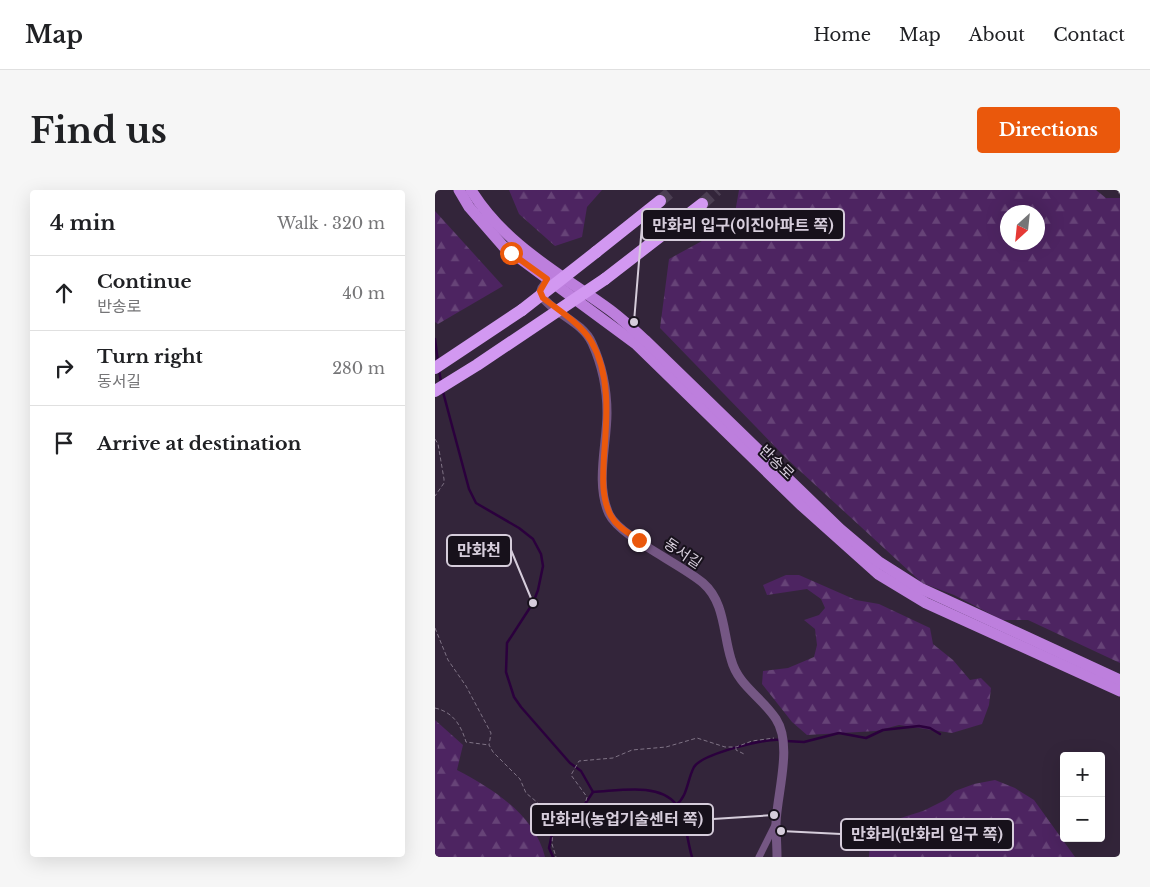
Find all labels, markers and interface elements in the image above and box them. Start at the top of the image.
text: Map [25,20,83,49]
text: Home [813,24,871,46]
text: Map [899,24,941,46]
text: About [969,24,1025,46]
text: Contact [1053,24,1125,46]
button: Directions [977,107,1120,153]
text: Find us [30,109,167,152]
north arrow [1000,205,1045,250]
callout: 만화리 입구(이진아파트 쪽) [642,209,844,240]
text: 4 min [50,210,116,236]
text: Walk · 320 m [277,213,385,233]
text: 만화리 입구(이진아파트 쪽) [652,215,834,235]
route start [500,242,523,265]
text: Continue [97,270,192,293]
icon: ahead [50,279,78,307]
text: 40 m [342,283,385,303]
text: 반송로 [97,296,141,316]
text: Turn right [97,345,203,368]
icon: right [50,354,78,382]
text: 280 m [332,358,385,378]
text: 동서길 [97,371,141,391]
icon: arrive [50,429,78,457]
text: Arrive at destination [97,432,301,455]
street label: 반송로 [756,441,798,483]
route end [628,529,651,552]
street label: 동서길 [661,534,705,572]
callout: 만화천 [447,535,511,566]
text: 만화천 [457,540,501,560]
map controls [1060,752,1105,842]
button: + [1060,752,1105,797]
button: − [1060,797,1105,842]
callout: 만화리(농업기술센터 쪽) [531,804,713,835]
text: 만화리(농업기술센터 쪽) [541,809,703,829]
callout: 만화리(만화리 입구 쪽) [841,819,1013,850]
text: 만화리(만화리 입구 쪽) [851,824,1003,844]

